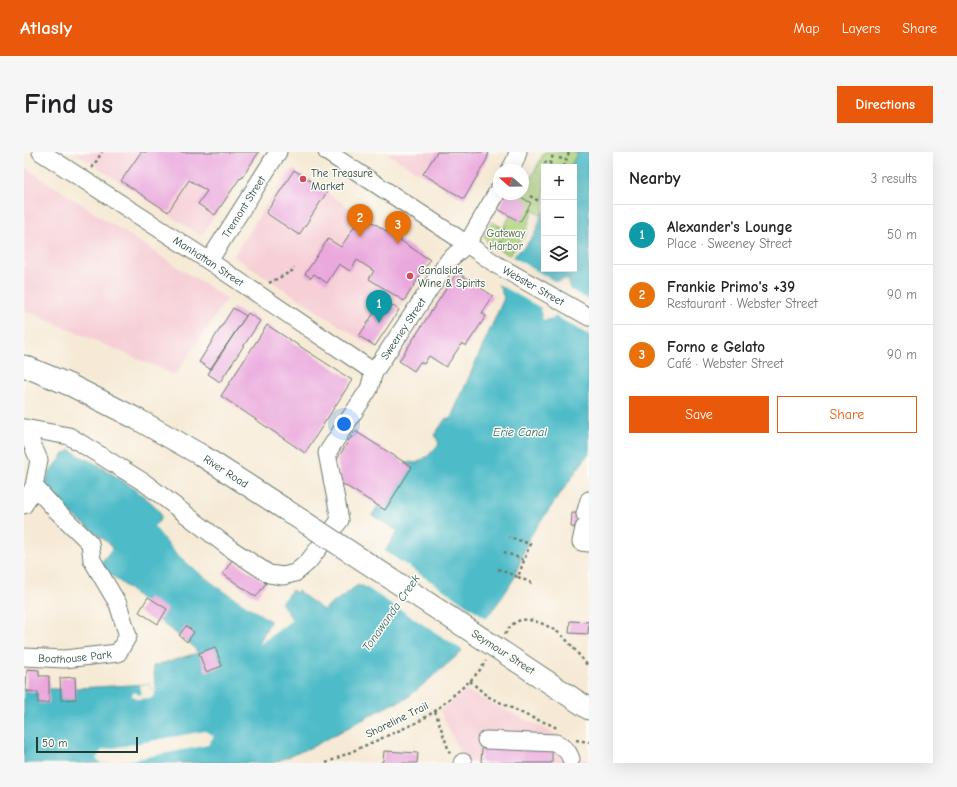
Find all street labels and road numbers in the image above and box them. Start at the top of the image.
street label: Tremont Street [219,173,268,240]
street label: Manhattan Street [171,233,247,290]
street label: Webster Street [500,263,567,309]
street label: Sweeney Street [378,295,429,362]
street label: River Road [201,452,251,490]
street label: Seymour Street [469,627,538,678]
street label: Boathouse Park [38,647,113,666]
street label: Shoreline Trail [364,699,430,741]

